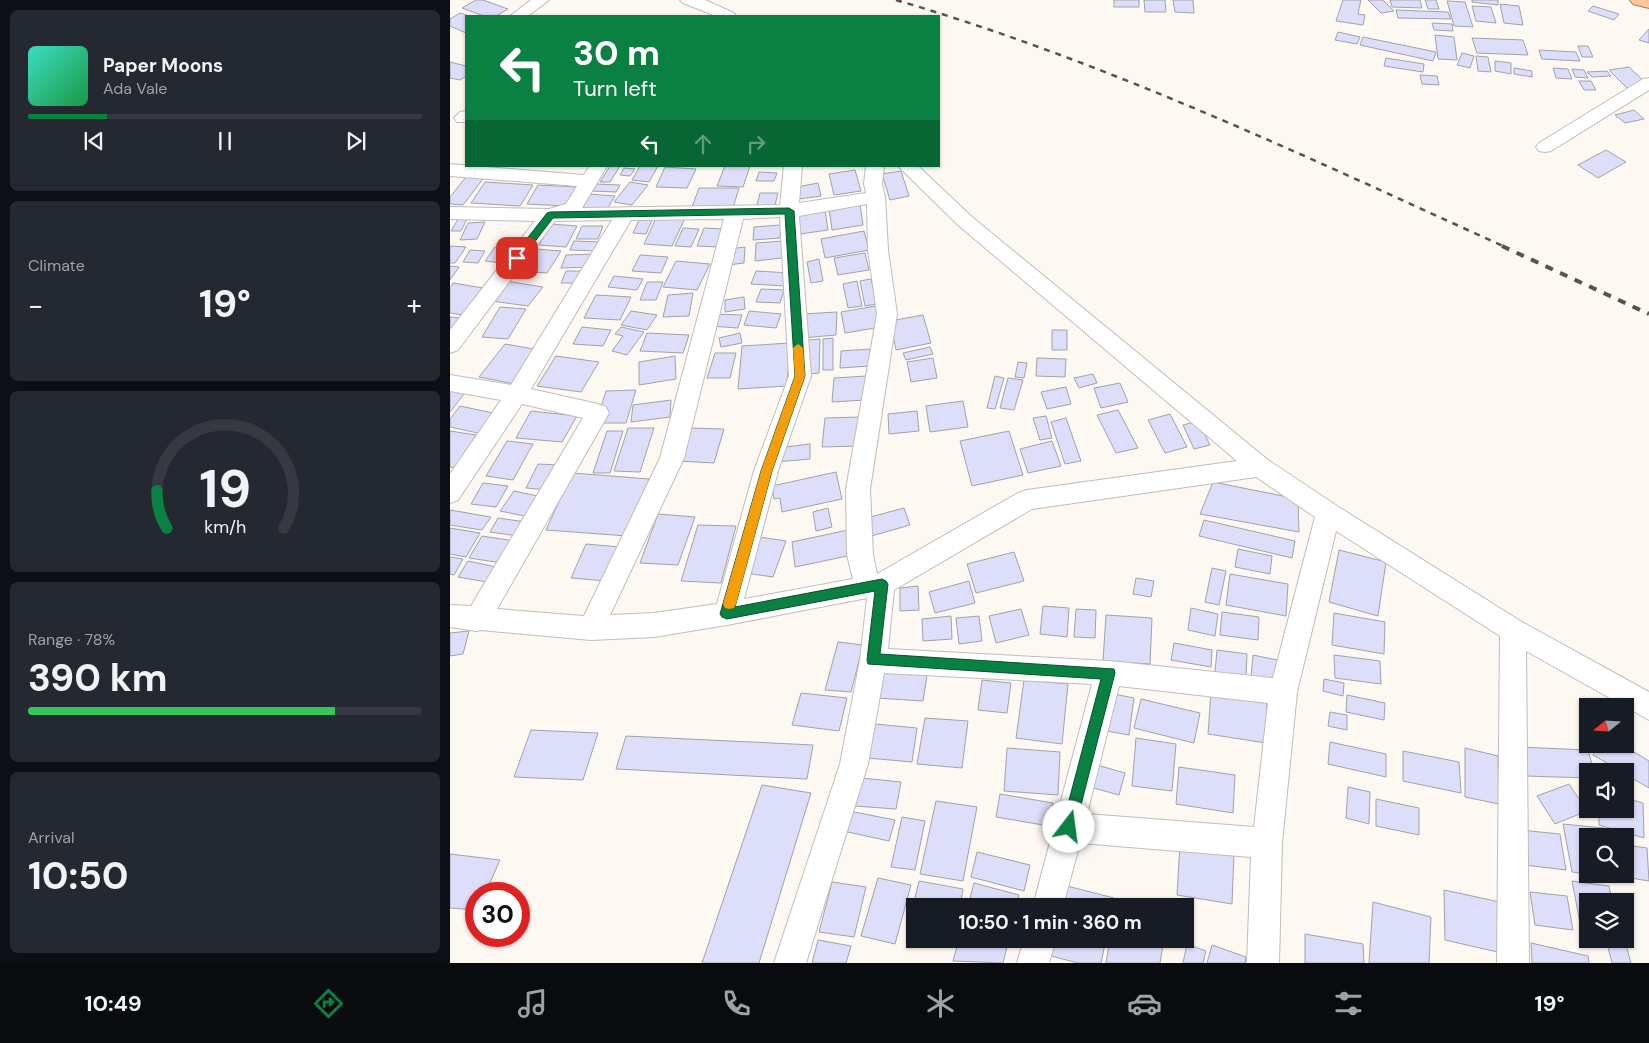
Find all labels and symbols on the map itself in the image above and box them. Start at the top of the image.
pin [496,237,538,279]
north arrow [1579,698,1634,752]
position arrow [1042,800,1094,852]
speed limit sign: 30 [465,882,530,947]

